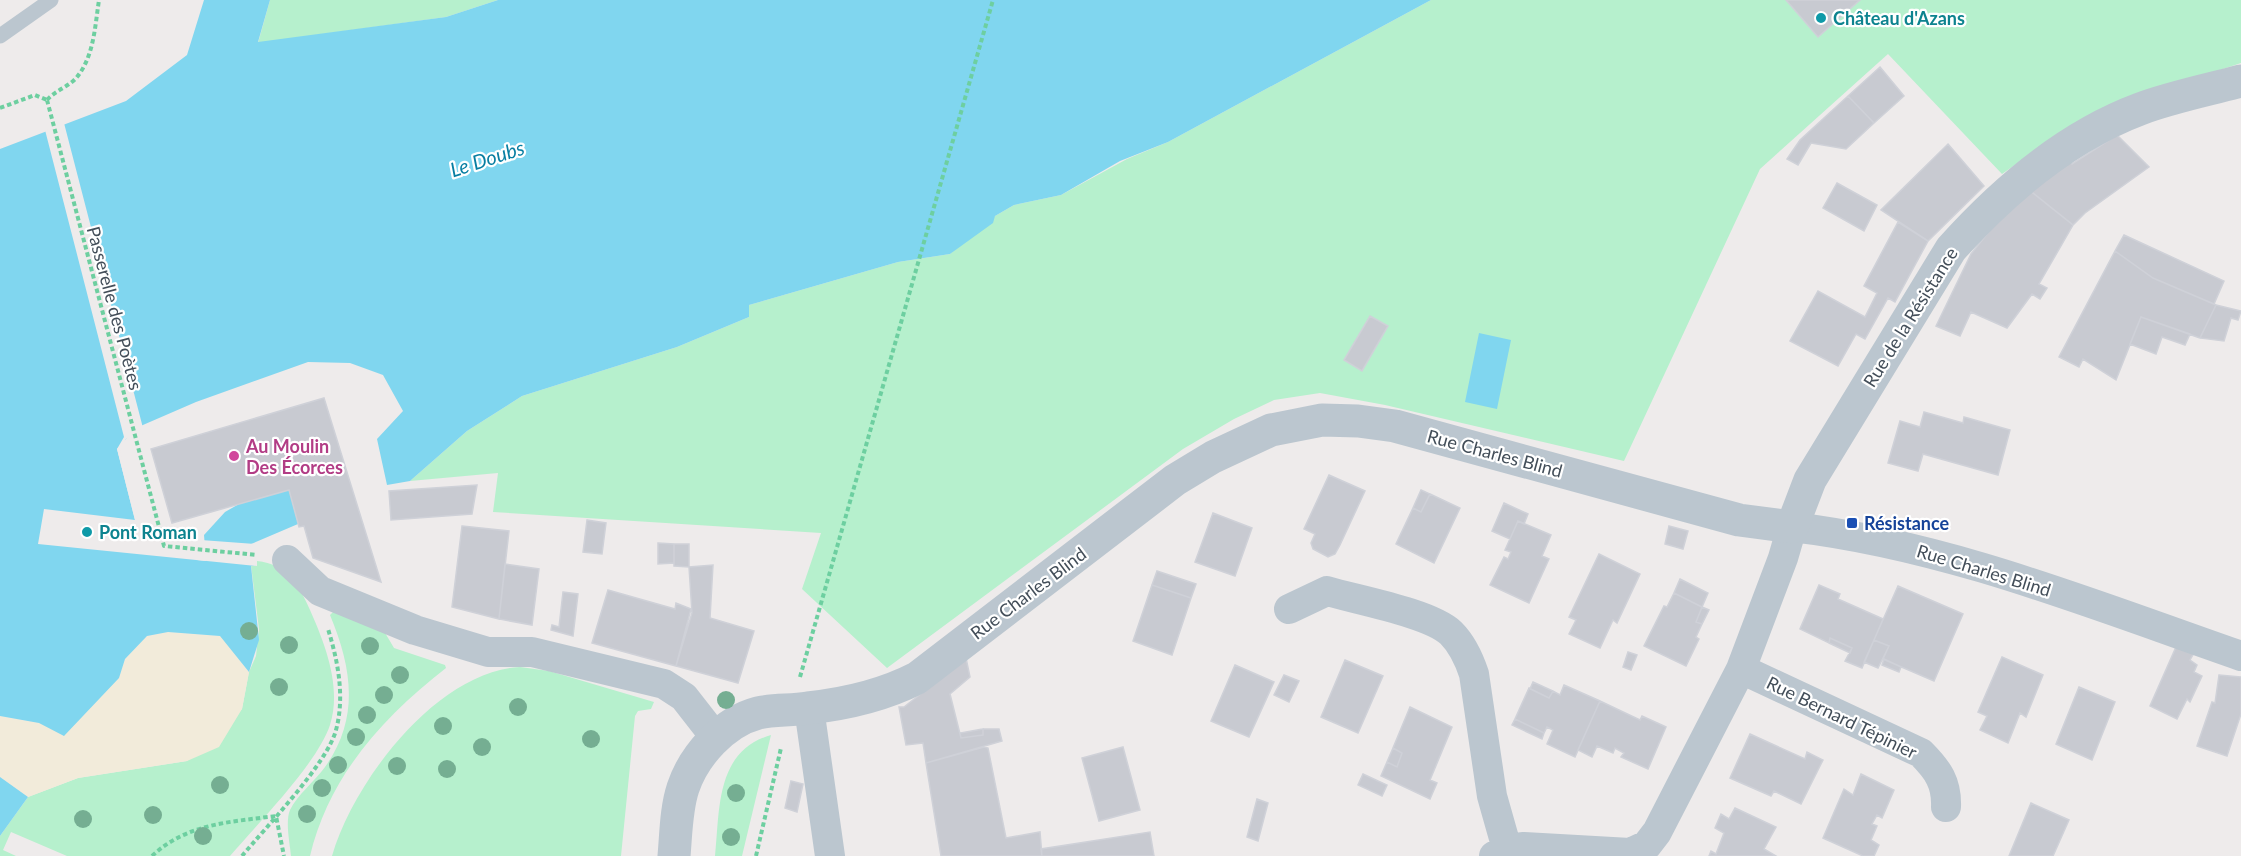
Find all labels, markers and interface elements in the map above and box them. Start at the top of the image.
place label: Château d'Azans [1833,7,1965,29]
marker: Château d'Azans [1814,11,1828,25]
water label: Le Doubs [447,135,527,181]
street label: Passerelle des Poètes [83,224,147,392]
street label: Rue de la Résistance [1858,243,1962,391]
street label: Rue Charles Blind [1425,424,1565,482]
place label: Au Moulin Des Écorces [245,435,343,478]
marker: Au Moulin Des Écorces [227,449,241,463]
place label: Résistance [1864,512,1949,534]
marker: Résistance [1845,516,1859,530]
place label: Pont Roman [99,521,197,543]
marker: Pont Roman [80,525,94,539]
street label: Rue Charles Blind [1914,539,2054,601]
street label: Rue Charles Blind [966,542,1090,644]
street label: Rue Bernard Tépinier [1763,671,1921,763]

